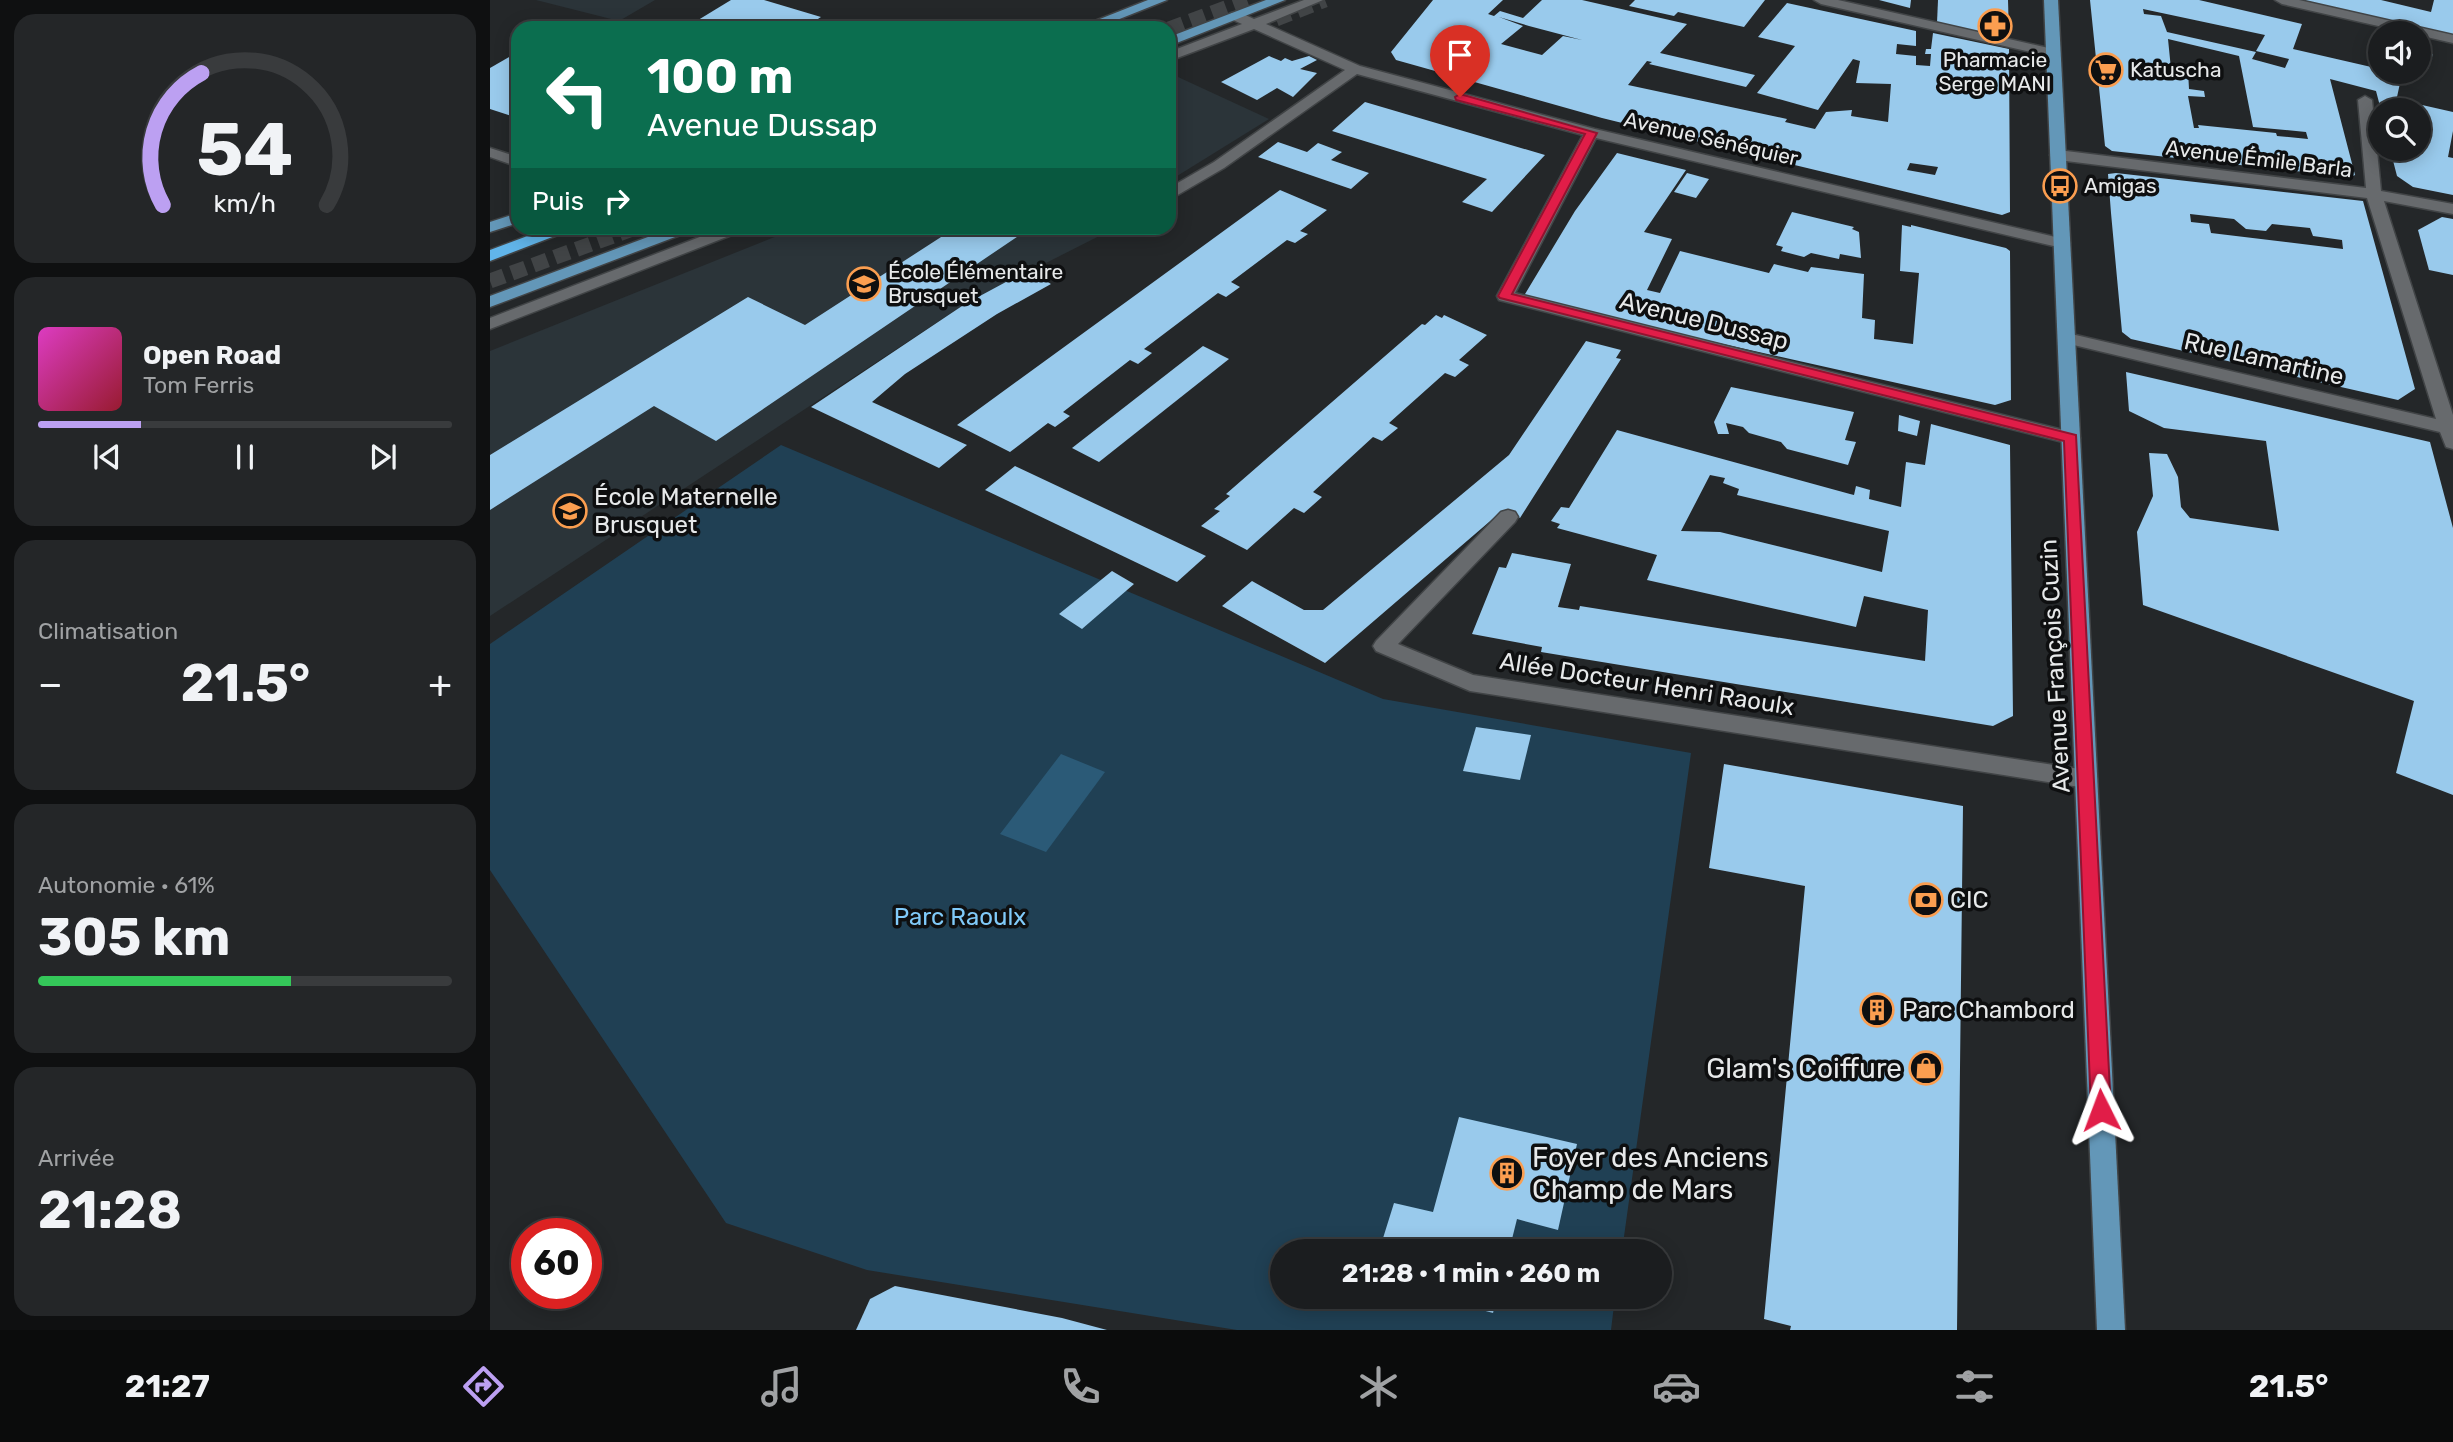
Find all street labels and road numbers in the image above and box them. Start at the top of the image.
street label: Avenue Sénéquier [1622,106,1801,171]
street label: Avenue Émile Barla [2164,135,2354,182]
street label: Avenue Dussap [1617,286,1791,356]
street label: Rue Lamartine [2181,327,2347,391]
street label: Avenue François Cuzin [2034,538,2076,794]
street label: Allée Docteur Henri Raoulx [1498,647,1796,721]

